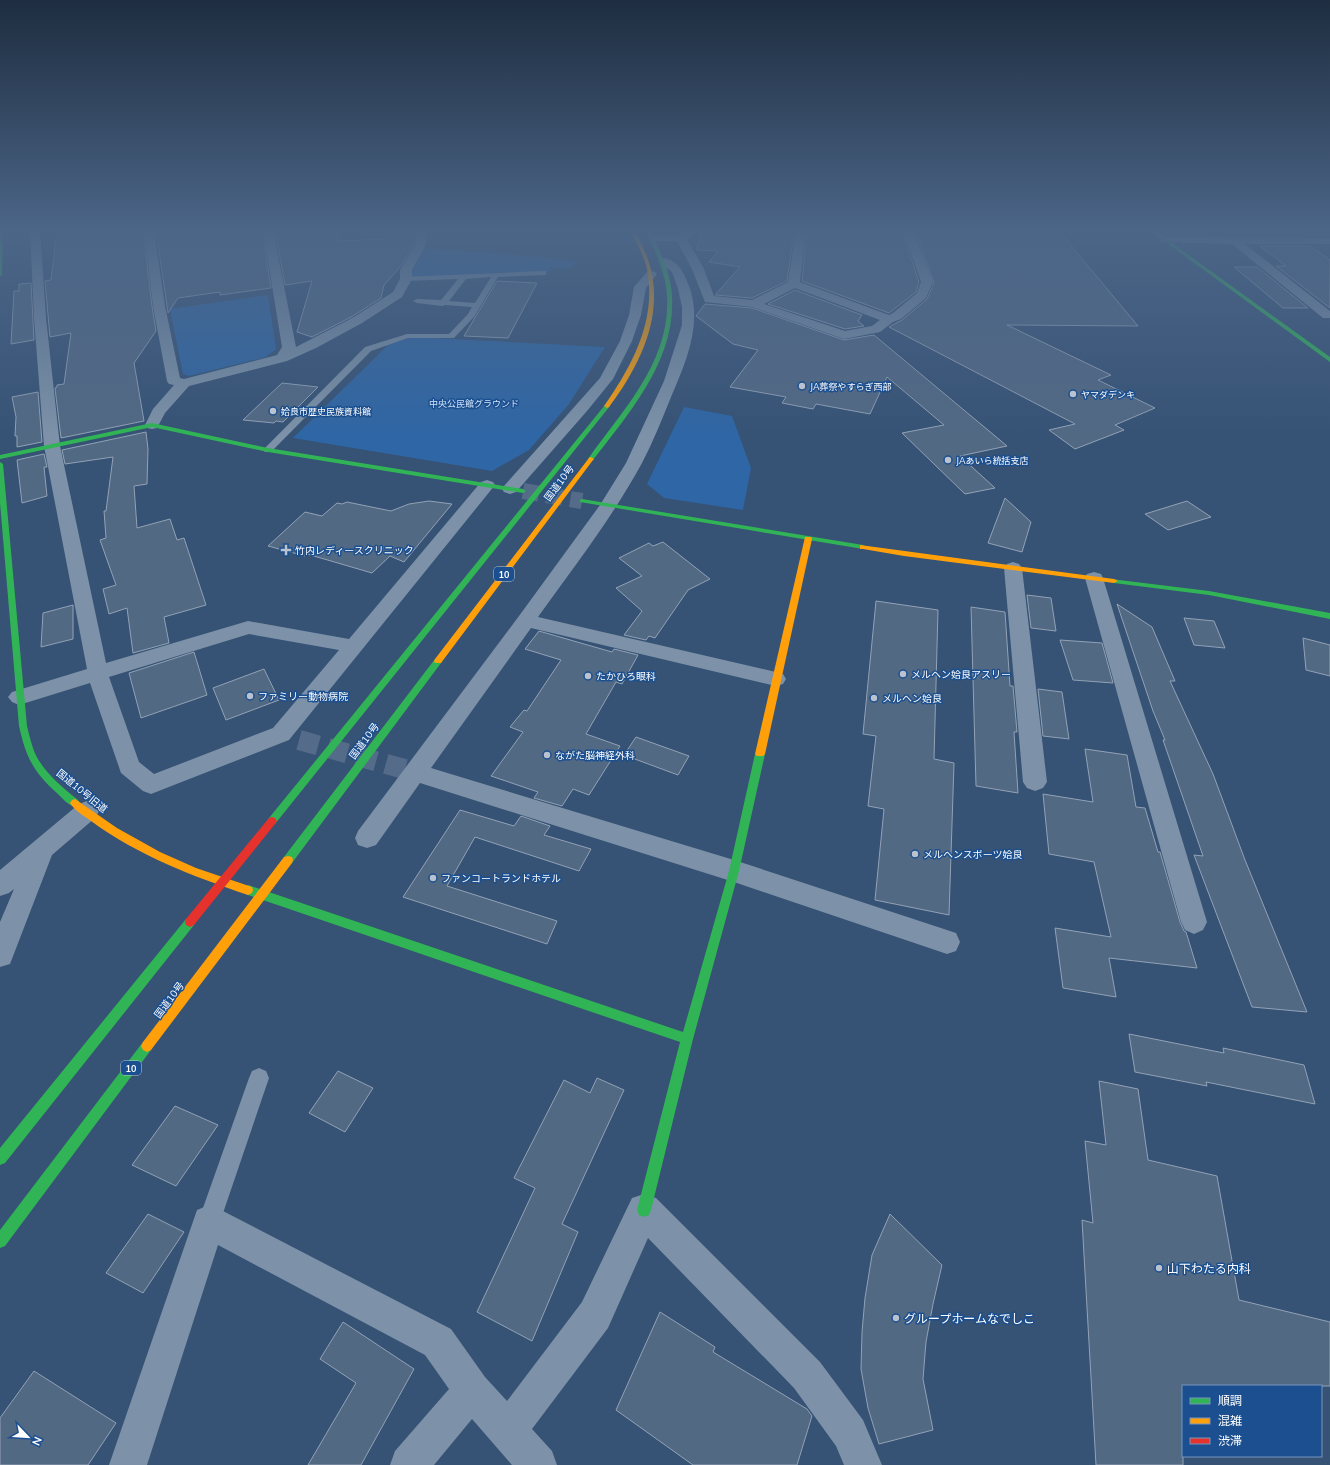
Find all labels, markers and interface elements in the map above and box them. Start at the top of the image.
marker: JA葬祭やすらぎ西部 [797,381,807,391]
place label: JA葬祭やすらぎ西部 [810,381,892,392]
marker: ヤマダデンキ [1068,389,1078,399]
place label: ヤマダデンキ [1081,389,1135,400]
park label: 中央公民館グラウンド [429,398,519,409]
marker: 姶良市歴史民族資料館 [268,406,278,416]
place label: 姶良市歴史民族資料館 [281,406,371,417]
marker: JAあいら統括支店 [943,455,953,465]
place label: JAあいら統括支店 [956,455,1029,466]
street label: 国道10号 [541,462,577,504]
marker: 竹内レディースクリニック [280,544,292,556]
place label: 竹内レディースクリニック [295,544,414,557]
road number: 10 [494,567,514,581]
place label: メルヘン姶良アスリー [911,668,1011,681]
marker: メルヘン姶良アスリー [898,669,908,679]
place label: たかひろ眼科 [596,670,656,683]
marker: たかひろ眼科 [583,671,593,681]
place label: ファミリー動物病院 [258,690,348,703]
marker: ファミリー動物病院 [245,691,255,701]
place label: メルヘン姶良 [882,692,942,705]
marker: メルヘン姶良 [869,693,879,703]
street label: 国道10号 [346,720,382,762]
place label: ながた脳神経外科 [555,749,635,762]
marker: ながた脳神経外科 [542,750,552,760]
street label: 国道10号旧道 [54,766,110,816]
place label: メルヘンスポーツ姶良 [923,848,1023,861]
marker: メルヘンスポーツ姶良 [910,849,920,859]
place label: ファンコートランドホテル [441,872,561,885]
marker: ファンコートランドホテル [428,873,438,883]
street label: 国道10号 [151,979,187,1021]
road number: 10 [121,1061,141,1075]
place label: 山下わたる内科 [1167,1261,1251,1276]
marker: 山下わたる内科 [1154,1263,1164,1273]
place label: グループホームなでしこ [904,1311,1035,1326]
marker: グループホームなでしこ [891,1313,901,1323]
legend [1182,1385,1322,1457]
text: 順調 [1218,1393,1242,1408]
text: 混雑 [1218,1413,1242,1428]
north arrow [8,1417,48,1457]
text: 渋滞 [1218,1433,1242,1448]
text: N [29,1435,45,1448]

